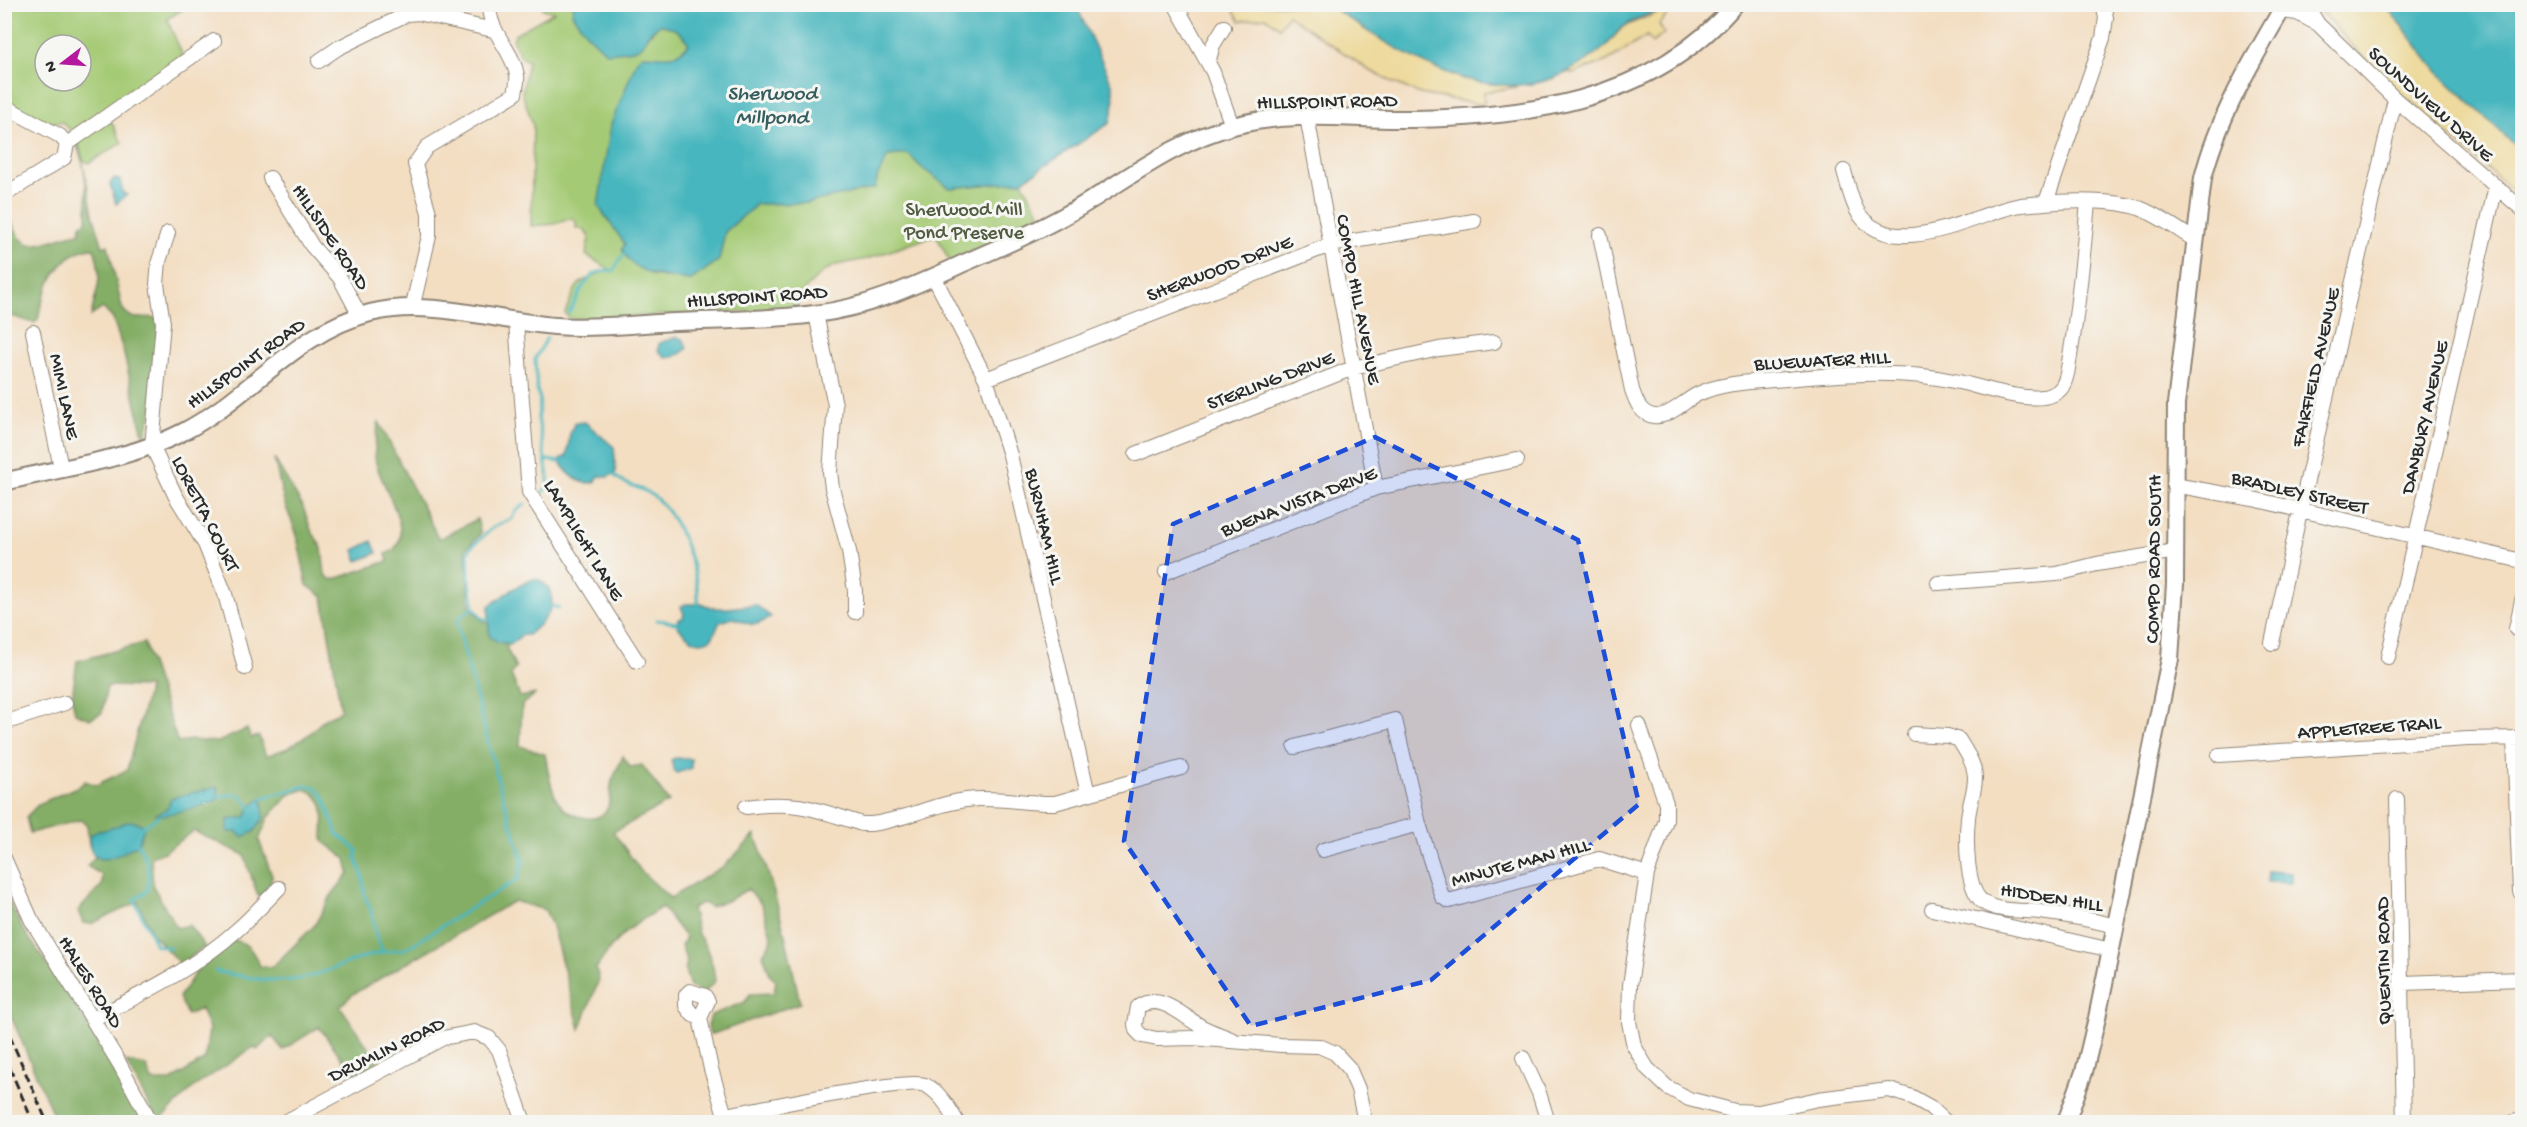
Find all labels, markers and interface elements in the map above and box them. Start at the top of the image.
north arrow [33,33,93,93]
street label: SOUNDVIEW DRIVE [2362,43,2498,169]
text: N [41,58,63,74]
water label: Sherwood Millpond [727,83,820,132]
street label: HILLSPOINT ROAD [1256,91,1399,116]
street label: HILLSIDE ROAD [285,181,373,296]
park label: Sherwood Mill Pond Preserve [903,200,1025,246]
street label: COMPO HILL AVENUE [1329,213,1385,388]
street label: SHERWOOD DRIVE [1144,231,1298,309]
street label: HILLSPOINT ROAD [686,282,829,315]
street label: FAIRFIELD AVENUE [2288,285,2347,450]
street label: HILLSPOINT ROAD [183,314,312,416]
street label: DANBURY AVENUE [2397,337,2456,499]
street label: STERLING DRIVE [1204,347,1340,417]
street label: BLUEWATER HILL [1752,347,1892,378]
street label: MIMI LANE [42,352,83,443]
street label: LORETTA COURT [165,453,244,577]
street label: BUENA VISTA DRIVE [1217,462,1382,544]
street label: BURNHAM HILL [1018,466,1067,588]
street label: BRADLEY STREET [2228,467,2371,522]
street label: COMPO ROAD SOUTH [2143,474,2168,644]
street label: LAMPLIGHT LANE [537,476,628,607]
street label: APPLETREE TRAIL [2297,713,2442,746]
street label: MINUTE MAN HILL [1449,835,1593,894]
street label: HIDDEN HILL [1999,880,2105,919]
street label: QUENTIN ROAD [2373,896,2398,1025]
street label: HALES ROAD [52,933,127,1034]
street label: DRUMLIN ROAD [324,1013,450,1090]

